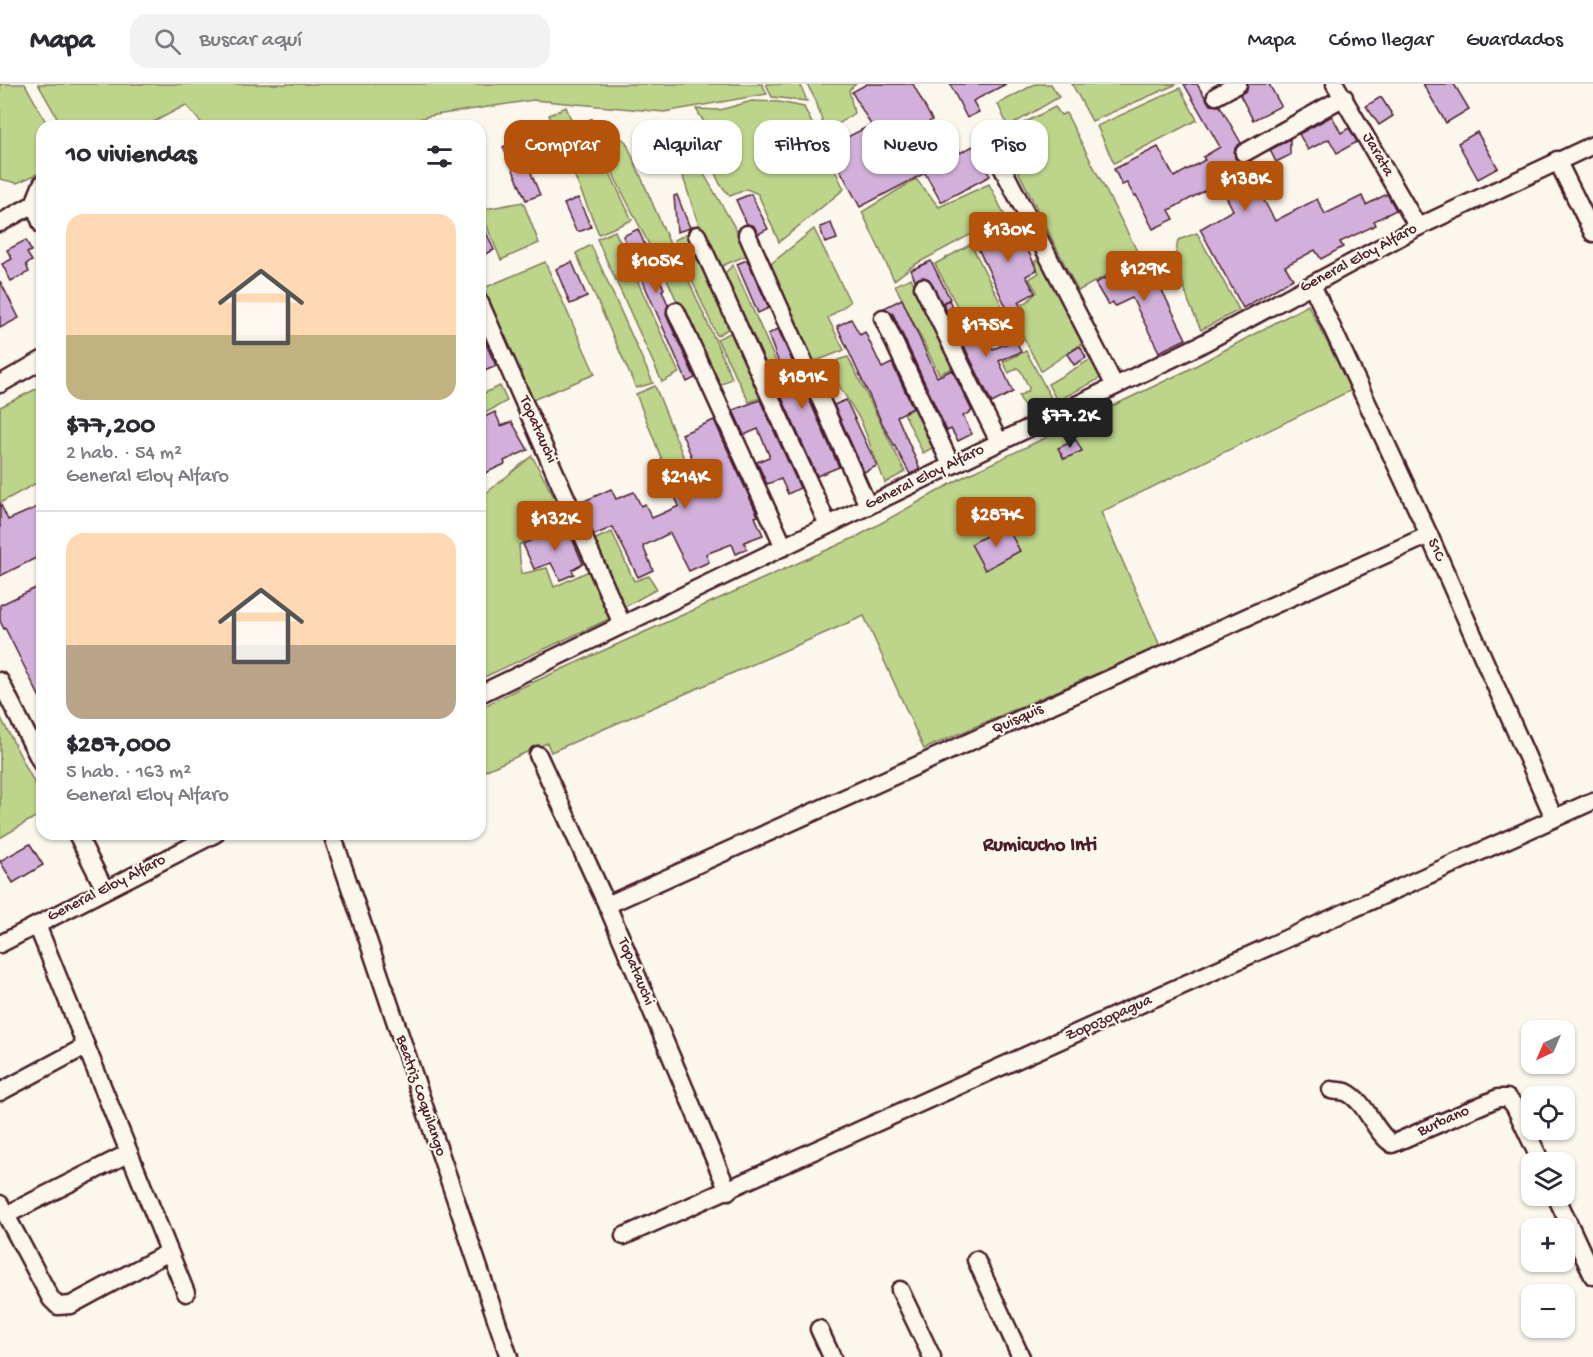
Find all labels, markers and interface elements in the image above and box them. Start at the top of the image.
search box [130,14,550,68]
text: Mapa [30,25,94,58]
icon: search [151,25,184,58]
text: Buscar aquí [199,28,302,54]
text: Mapa [1247,29,1296,54]
text: Cómo llegar [1329,29,1433,54]
text: Guardados [1466,29,1563,54]
chip: Comprar [504,120,620,174]
chip: Alquilar [632,120,742,174]
chip: Filtros [754,120,850,174]
chip: Nuevo [862,120,959,174]
chip: Piso [971,120,1048,174]
street label: Jarata [1357,130,1398,181]
icon: filters [423,140,456,173]
text: 10 viviendas [66,141,197,172]
pin: $138K [1203,161,1287,212]
text: $138K [1220,169,1270,192]
pin: $130K [966,212,1050,263]
text: $130K [983,220,1033,243]
street label: General Eloy Alfaro [1297,220,1421,298]
pin: $105K [614,243,698,294]
text: $105K [631,251,681,274]
pin: $129K [1102,251,1186,302]
icon: home [207,253,315,361]
text: $129K [1120,259,1168,282]
pin: $175K [944,307,1028,358]
text: $175K [962,315,1011,338]
pin: $181K [760,359,844,410]
text: $181K [778,367,826,390]
street label: Topatauchi [513,392,560,467]
pin: $77.2K [1021,398,1119,449]
text: $77.2K [1042,406,1098,429]
text: $77,200 [66,412,155,443]
street label: General Eloy Alfaro [862,441,988,515]
text: 2 hab. · 54 m² [66,443,182,466]
pin: $214K [643,459,727,510]
text: General Eloy Alfaro [66,466,229,489]
text: $214K [661,467,709,490]
pin: $287K [954,497,1038,548]
pin: $132K [513,501,597,552]
text: $287K [970,505,1022,528]
text: $132K [531,509,579,532]
street label: S1C [1422,536,1449,565]
icon: home [207,572,315,680]
street label: Quisquis [989,700,1048,740]
text: $287,000 [66,731,171,762]
text: 5 hab. · 163 m² [66,762,191,785]
text: General Eloy Alfaro [66,785,229,808]
district label: Rumicucho Inti [982,835,1097,858]
street label: General Eloy Alfaro [45,851,169,927]
street label: Topatauchi [612,934,658,1009]
street label: Zopozopagua [1063,991,1156,1046]
north arrow [1521,1020,1575,1074]
map controls [1521,1020,1575,1338]
street label: Beatriz Coquilango [390,1032,450,1159]
button: locate [1521,1086,1575,1140]
street label: Burbano [1414,1102,1473,1142]
button: layers [1521,1152,1575,1206]
button: + [1521,1218,1575,1272]
button: − [1521,1284,1575,1338]

